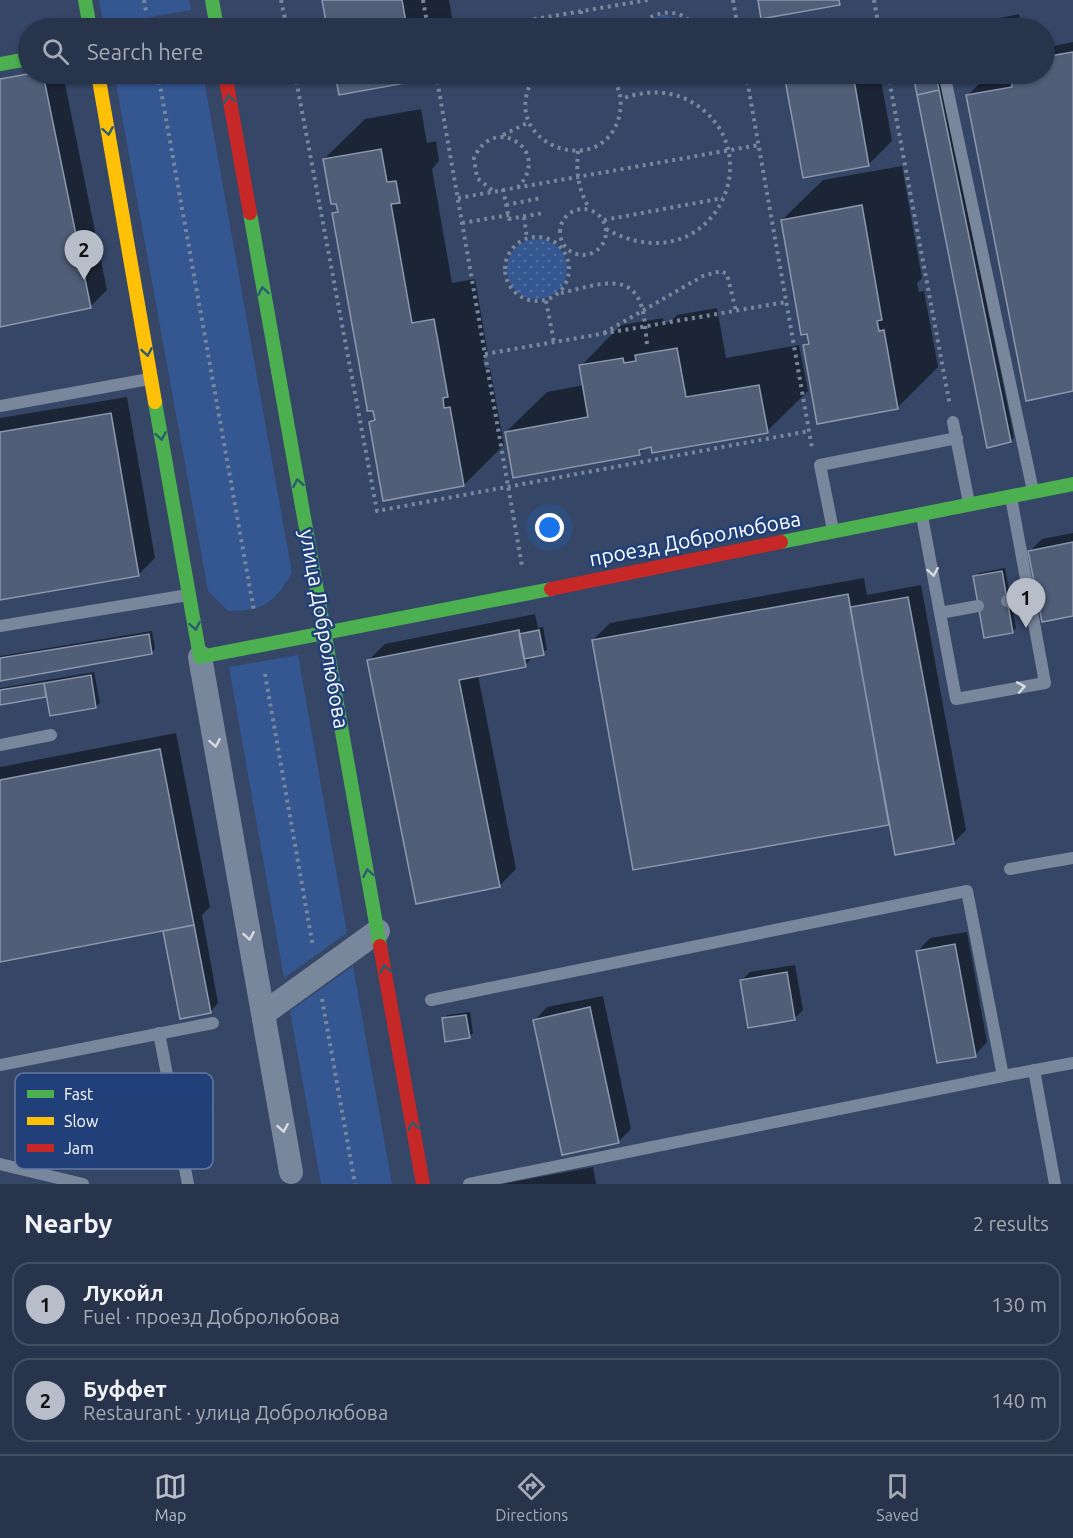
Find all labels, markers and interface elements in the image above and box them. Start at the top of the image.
search box [18,18,1055,84]
icon: search [39,35,72,68]
text: Search here [87,39,203,64]
one-way arrow [224,94,236,103]
one-way arrow [101,126,114,136]
pin: 2 [64,230,104,280]
one-way arrow [258,286,270,295]
one-way arrow [140,347,153,357]
one-way arrow [155,431,167,441]
one-way arrow [292,478,304,487]
street label: проезд Добролюбова [587,506,803,570]
your location [535,513,564,542]
street label: улица Добролюбова [296,527,354,730]
one-way arrow [926,567,939,577]
pin: 1 [1006,578,1046,628]
one-way arrow [188,620,201,630]
one-way arrow [1016,681,1026,694]
one-way arrow [209,739,221,748]
one-way arrow [362,869,374,878]
one-way arrow [242,930,255,940]
one-way arrow [379,964,391,974]
legend [15,1073,213,1169]
text: Fast [64,1085,94,1103]
text: Slow [64,1112,99,1130]
one-way arrow [276,1122,289,1132]
one-way arrow [407,1122,420,1132]
text: Jam [64,1139,94,1157]
text: Nearby [24,1209,112,1238]
text: 2 results [973,1212,1049,1235]
text: Лукойл [83,1280,164,1305]
text: 1 [40,1293,51,1316]
text: 130 m [991,1293,1047,1316]
text: Fuel · проезд Добролюбова [83,1305,340,1328]
text: Буффет [83,1376,167,1401]
text: 2 [40,1389,51,1412]
text: 140 m [991,1389,1047,1412]
text: Restaurant · улица Добролюбова [83,1401,388,1424]
tab: Map [154,1470,187,1524]
tab: Directions [495,1470,568,1524]
tab: Saved [876,1470,919,1524]

